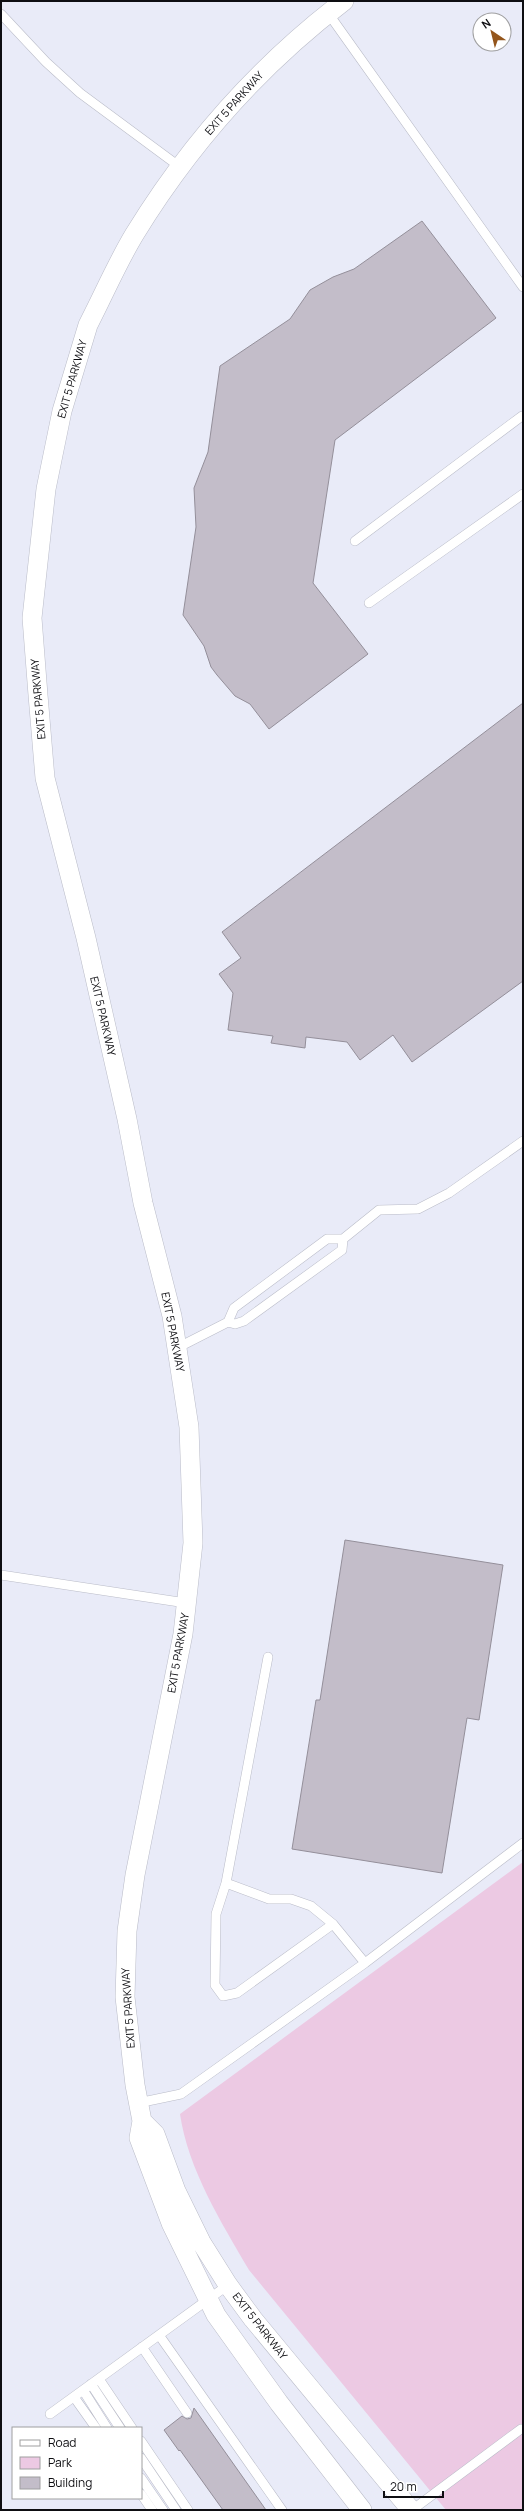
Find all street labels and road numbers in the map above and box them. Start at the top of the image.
street label: EXIT 5 PARKWAY [201,67,267,138]
street label: EXIT 5 PARKWAY [53,337,90,420]
street label: EXIT 5 PARKWAY [26,657,49,740]
street label: EXIT 5 PARKWAY [87,975,120,1058]
street label: EXIT 5 PARKWAY [158,1291,189,1374]
street label: EXIT 5 PARKWAY [163,1611,192,1694]
street label: EXIT 5 PARKWAY [117,1966,138,2049]
street label: EXIT 5 PARKWAY [230,2289,292,2363]

